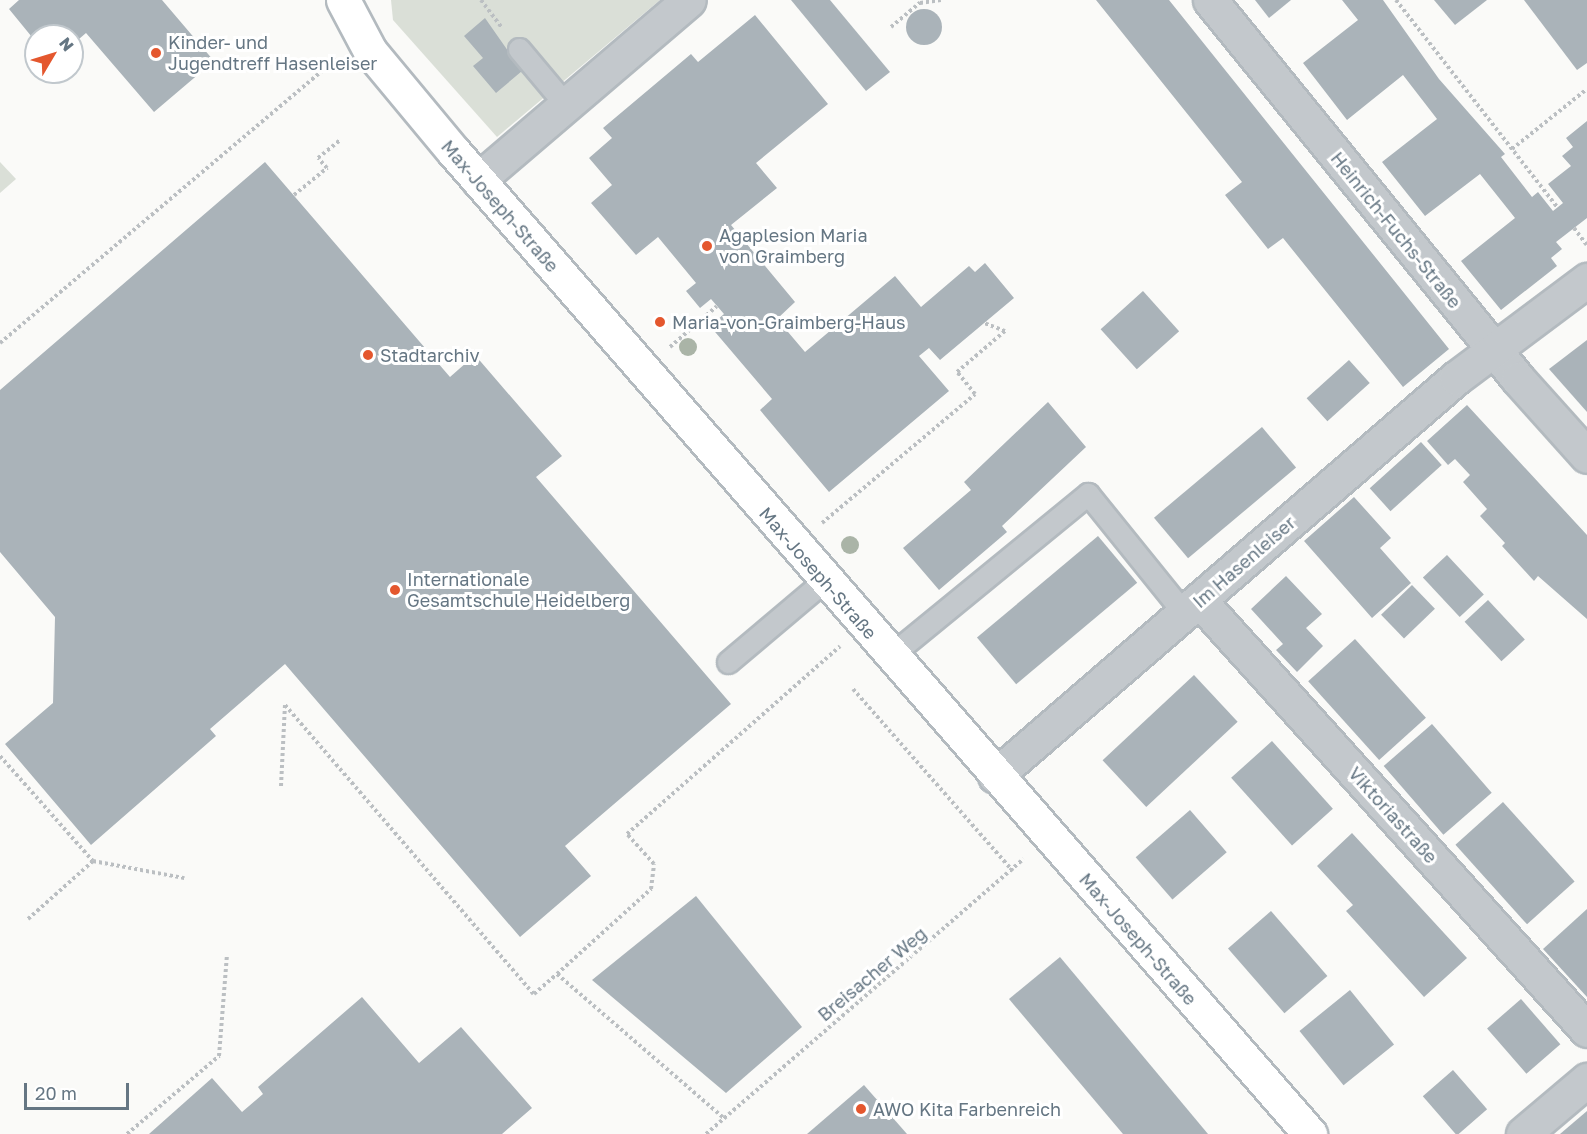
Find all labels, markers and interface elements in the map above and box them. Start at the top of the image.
north arrow [24,24,84,84]
place label: Kinder- und Jugendtreff Hasenleiser [168,32,377,74]
text: N [55,33,78,55]
marker: Kinder- und Jugendtreff Hasenleiser [149,46,163,60]
street label: Max-Joseph-Straße [437,136,563,276]
street label: Heinrich-Fuchs-Straße [1326,148,1466,312]
place label: Agaplesion Maria von Graimberg [719,225,868,268]
marker: Agaplesion Maria von Graimberg [700,239,714,253]
place label: Maria-von-Graimberg-Haus [672,311,906,333]
marker: Maria-von-Graimberg-Haus [653,315,667,329]
place label: Stadtarchiv [380,344,480,366]
marker: Stadtarchiv [361,348,375,362]
street label: Max-Joseph-Straße [755,503,881,643]
street label: Im Hasenleiser [1188,512,1300,612]
place label: Internationale Gesamtschule Heidelberg [407,569,630,612]
marker: Internationale Gesamtschule Heidelberg [388,583,402,597]
street label: Viktoriastraße [1344,762,1442,868]
street label: Max-Joseph-Straße [1075,869,1201,1009]
street label: Breisacher Weg [813,922,931,1026]
scale bar [27,1071,132,1109]
text: 20 m [35,1082,77,1104]
place label: AWO Kita Farbenreich [873,1098,1061,1120]
marker: AWO Kita Farbenreich [854,1102,868,1116]

